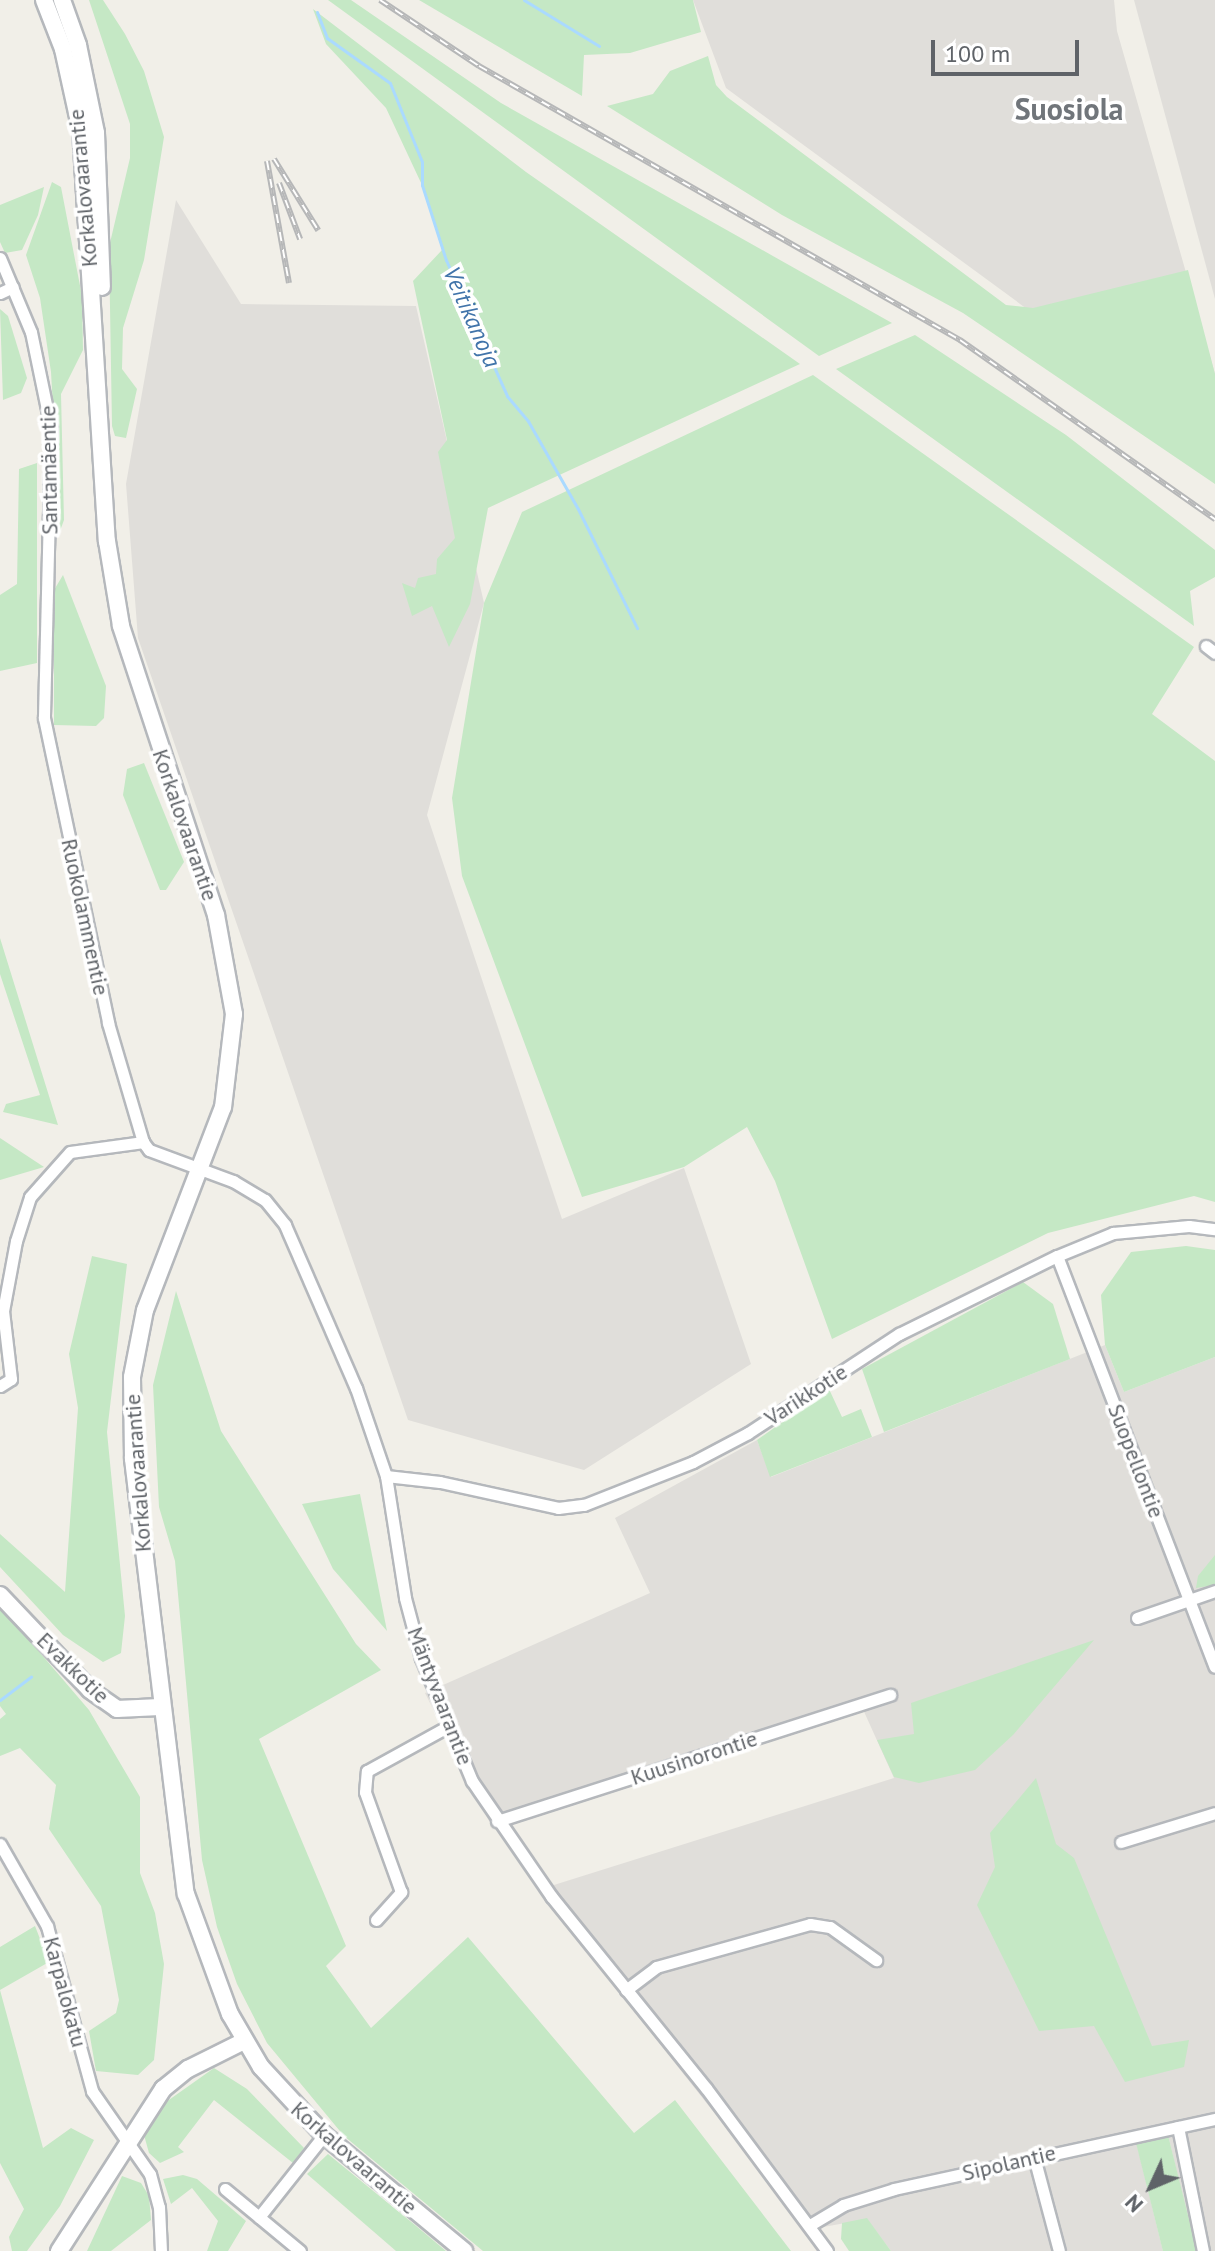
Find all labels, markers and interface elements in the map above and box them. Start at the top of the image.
scale bar [935,24,1083,74]
text: 100 m [945,38,1010,69]
district label: Suosiola [1015,91,1123,127]
street label: Korkalovaarantie [63,108,103,268]
water label: Veitikanoja [437,262,507,372]
street label: Santamäentie [35,405,63,535]
street label: Korkalovaarantie [147,746,223,904]
street label: Ruokolammentie [56,836,114,998]
street label: Varikkotie [760,1359,852,1431]
street label: Korkalovaarantie [119,1393,157,1553]
street label: Suopellontie [1102,1400,1170,1522]
street label: Mäntyvaarantie [402,1623,478,1769]
street label: Evakkotie [31,1627,115,1709]
street label: Kuusinorontie [627,1725,761,1791]
street label: Karpalokatu [38,1934,92,2050]
street label: Korkalovaarantie [286,2096,422,2220]
street label: Sipolantie [960,2139,1058,2187]
north arrow [1111,2147,1191,2227]
text: N [1119,2189,1149,2219]

